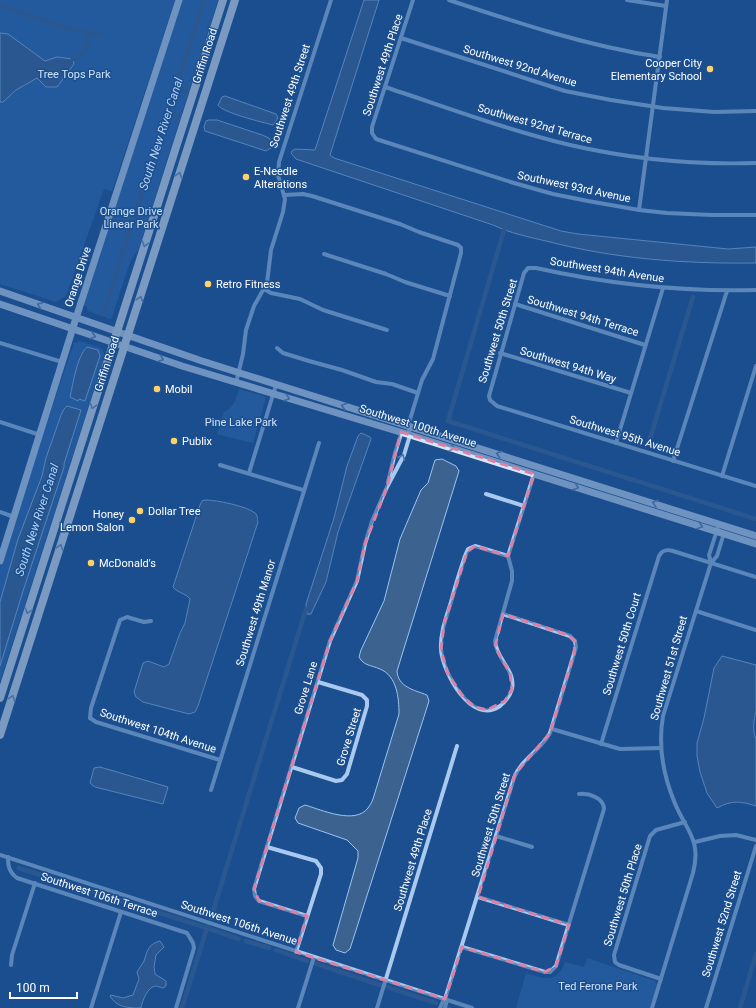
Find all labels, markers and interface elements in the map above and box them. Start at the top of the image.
street label: Southwest 49th Place [360,12,406,118]
street label: Griffin Road [190,27,220,85]
street label: Southwest 49th Street [267,42,313,150]
street label: Southwest 92nd Avenue [462,43,578,90]
place label: Cooper City Elementary School [611,57,703,83]
marker: Cooper City Elementary School [705,64,715,74]
park label: Tree Tops Park [37,68,111,81]
water label: South New River Canal [136,76,186,192]
street label: Southwest 92nd Terrace [476,101,594,147]
place label: E-Needle Alterations [254,165,307,191]
street label: Southwest 93rd Avenue [516,169,632,205]
one-way arrow [174,171,183,178]
marker: E-Needle Alterations [241,172,251,182]
park label: Orange Drive Linear Park [100,205,162,231]
one-way arrow [141,240,150,247]
street label: Orange Drive [62,245,94,309]
street label: Southwest 94th Avenue [549,255,665,285]
street label: Southwest 50th Street [476,277,520,385]
place label: Retro Fitness [216,278,281,291]
marker: Retro Fitness [203,279,213,289]
street label: Southwest 94th Terrace [526,293,640,339]
one-way arrow [135,295,143,302]
one-way arrow [36,302,43,310]
one-way arrow [89,331,96,340]
street label: Griffin Road [92,335,122,393]
street label: Southwest 94th Way [518,344,619,386]
one-way arrow [158,354,165,362]
place label: Mobil [165,383,192,396]
marker: Mobil [152,384,162,394]
one-way arrow [284,393,291,402]
one-way arrow [89,402,98,409]
one-way arrow [341,402,348,411]
street label: Southwest 100th Avenue [358,402,478,450]
street label: Southwest 95th Avenue [568,413,682,459]
park label: Pine Lake Park [205,416,278,429]
place label: Publix [182,435,213,448]
marker: Publix [169,436,179,446]
one-way arrow [448,443,455,452]
one-way arrow [496,450,503,459]
one-way arrow [398,454,406,461]
water label: South New River Canal [12,462,62,578]
one-way arrow [572,482,579,491]
one-way arrow [652,499,659,508]
place label: Dollar Tree [148,505,201,518]
marker: Dollar Tree [135,506,145,516]
place label: Honey Lemon Salon [60,508,125,534]
marker: Honey Lemon Salon [127,515,137,525]
one-way arrow [696,521,703,530]
one-way arrow [55,544,64,551]
place label: McDonald's [99,557,156,570]
marker: McDonald's [86,558,96,568]
street label: Southwest 49th Manor [234,558,279,668]
street label: Southwest 50th Court [600,591,644,697]
one-way arrow [24,607,33,614]
street label: Southwest 51st Street [648,614,690,722]
street label: Grove Lane [292,660,320,716]
one-way arrow [7,695,16,702]
street label: Southwest 104th Avenue [98,706,218,756]
street label: Grove Street [334,706,364,768]
street label: Southwest 50th Street [469,771,513,879]
street label: Southwest 49th Place [391,807,435,913]
street label: Southwest 50th Place [601,842,645,948]
street label: Southwest 52nd Street [700,869,745,979]
street label: Southwest 106th Terrace [39,870,159,920]
street label: Southwest 106th Avenue [179,898,299,948]
scale bar [10,974,77,1000]
park label: Ted Ferone Park [558,980,638,993]
text: 100 m [16,981,50,995]

